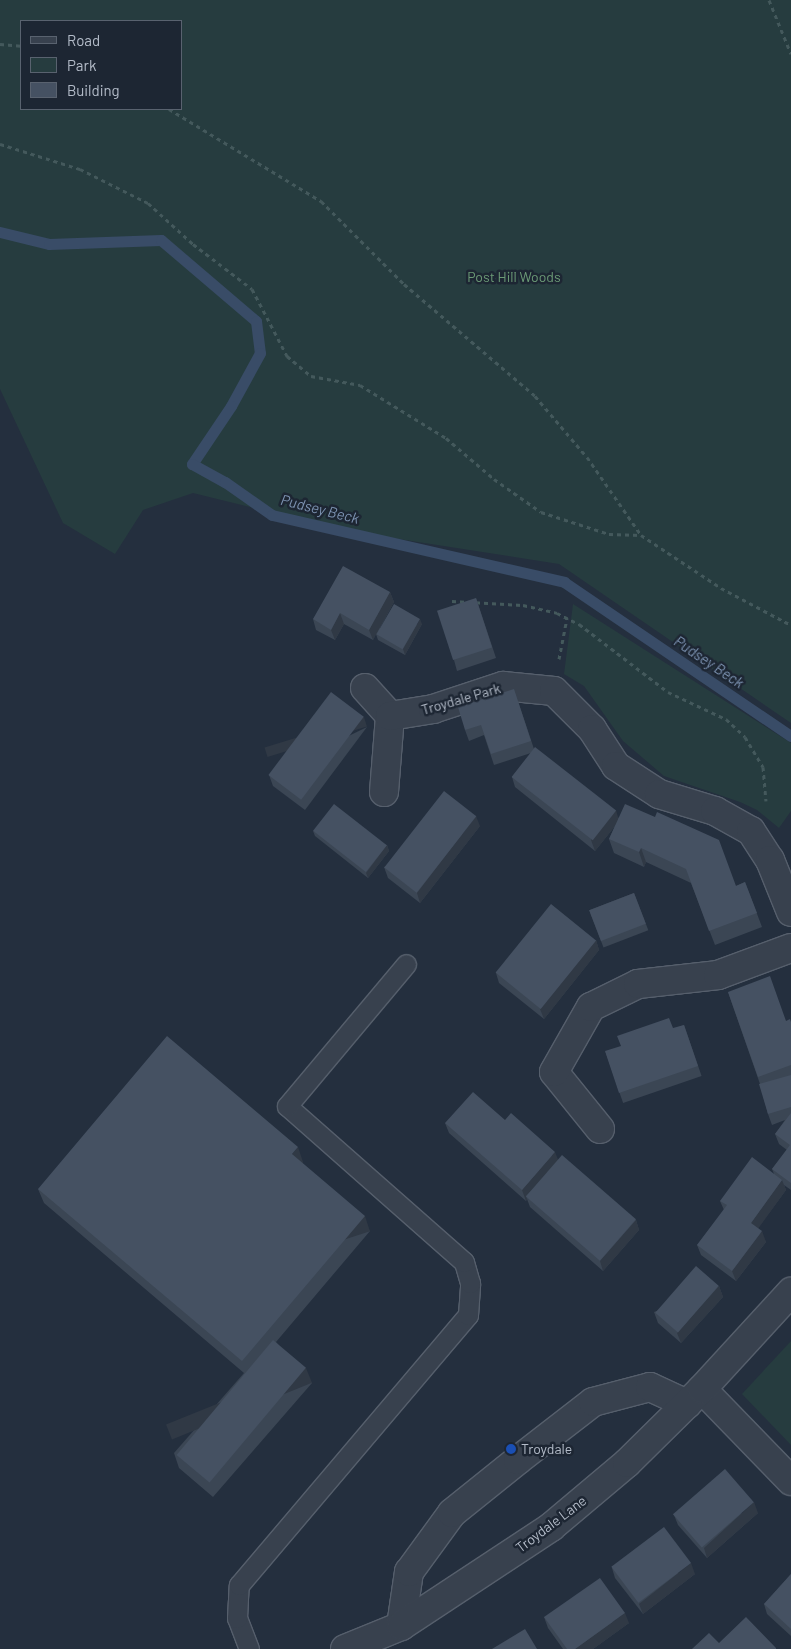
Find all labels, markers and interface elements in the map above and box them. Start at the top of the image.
legend [20,20,182,110]
text: Road [67,31,100,49]
text: Park [67,56,96,74]
text: Building [67,81,120,99]
park label: Post Hill Woods [467,269,561,285]
water label: Pudsey Beck [279,491,361,527]
water label: Pudsey Beck [671,632,747,692]
street label: Troydale Park [419,680,503,718]
place label: Troydale [521,1441,572,1457]
marker: Troydale [505,1443,517,1455]
street label: Troydale Lane [512,1492,590,1556]

